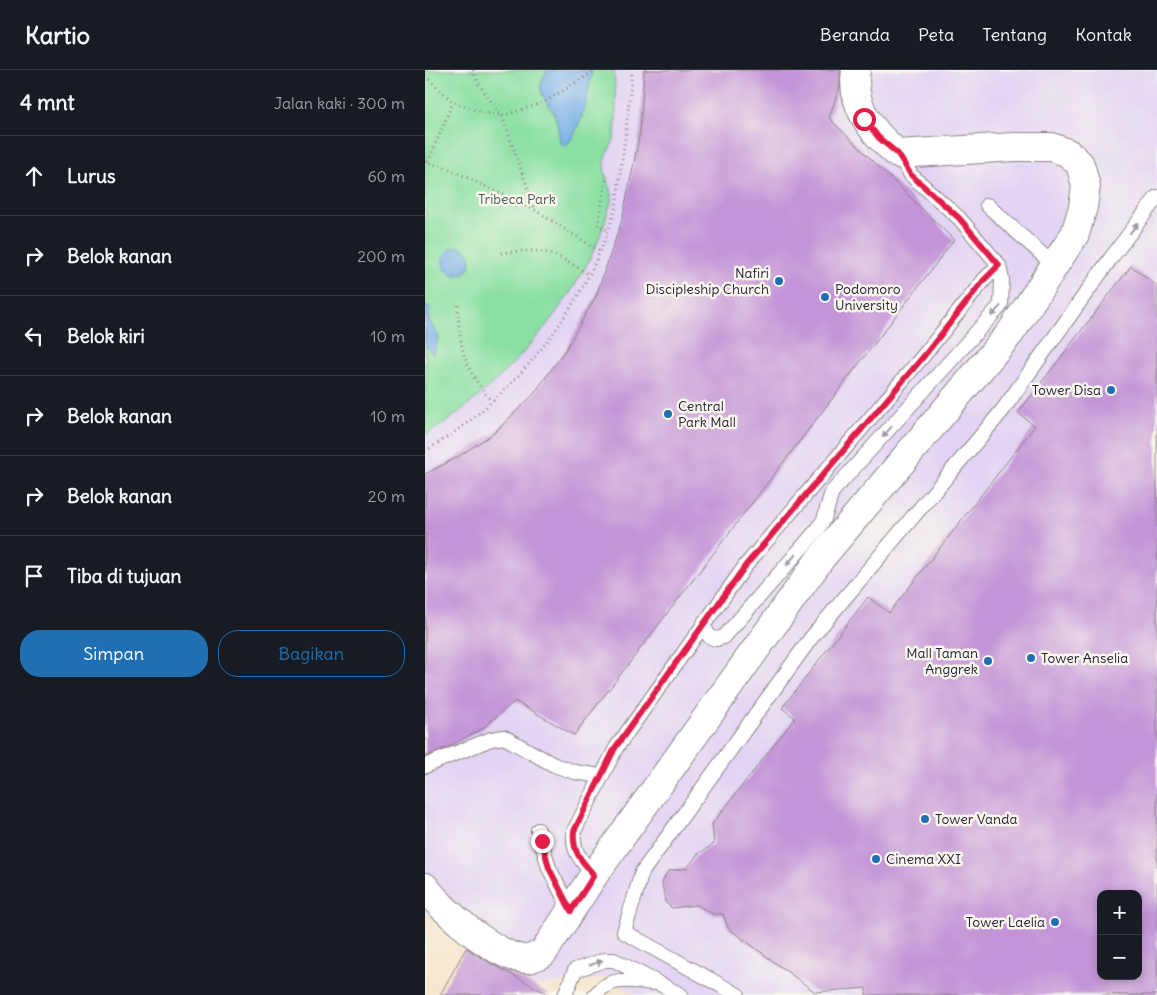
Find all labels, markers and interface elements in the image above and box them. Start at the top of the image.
text: Kartio [25,20,90,50]
text: Beranda [820,23,890,46]
text: Peta [918,23,954,46]
text: Tentang [982,23,1047,46]
text: Kontak [1075,23,1132,46]
text: 4 mnt [20,89,75,116]
text: Jalan kaki · 300 m [274,93,405,113]
route start [853,108,876,131]
icon: ahead [20,162,48,190]
text: Lurus [67,164,116,188]
text: 60 m [367,166,405,186]
park label: Tribeca Park [478,190,556,208]
one-way arrow [1128,222,1139,235]
icon: right [20,242,48,270]
text: Belok kanan [67,244,172,268]
text: 200 m [357,246,405,266]
place label: Nafiri Discipleship Church [646,264,769,298]
marker: Nafiri Discipleship Church [773,275,785,287]
place label: Podomoro University [835,280,901,314]
marker: Podomoro University [819,291,831,303]
one-way arrow [990,304,1001,317]
icon: left [20,322,48,350]
text: Belok kiri [67,324,145,348]
text: 10 m [370,326,405,346]
place label: Tower Disa [1032,381,1101,399]
marker: Tower Disa [1105,384,1117,396]
place label: Central Park Mall [678,397,736,431]
icon: right [20,402,48,430]
text: Belok kanan [67,404,172,428]
text: 10 m [370,406,405,426]
marker: Central Park Mall [662,408,674,420]
one-way arrow [881,425,893,437]
icon: right [20,482,48,510]
text: Belok kanan [67,484,172,508]
text: 20 m [368,486,405,506]
one-way arrow [786,554,797,566]
icon: arrive [20,562,48,590]
text: Tiba di tujuan [67,564,182,588]
button: Simpan [20,630,208,677]
button: Bagikan [218,630,405,677]
place label: Mall Taman Anggrek [906,644,978,678]
place label: Tower Anselia [1041,649,1128,667]
marker: Tower Anselia [1025,652,1037,664]
marker: Mall Taman Anggrek [982,655,994,667]
place label: Tower Vanda [935,810,1017,828]
marker: Tower Vanda [919,813,931,825]
route end [531,830,554,853]
place label: Cinema XXI [886,850,961,868]
marker: Cinema XXI [870,853,882,865]
map controls [1097,890,1142,980]
button: + [1097,890,1142,935]
place label: Tower Laelia [966,913,1045,931]
marker: Tower Laelia [1049,916,1061,928]
button: − [1097,935,1142,980]
one-way arrow [589,959,604,967]

